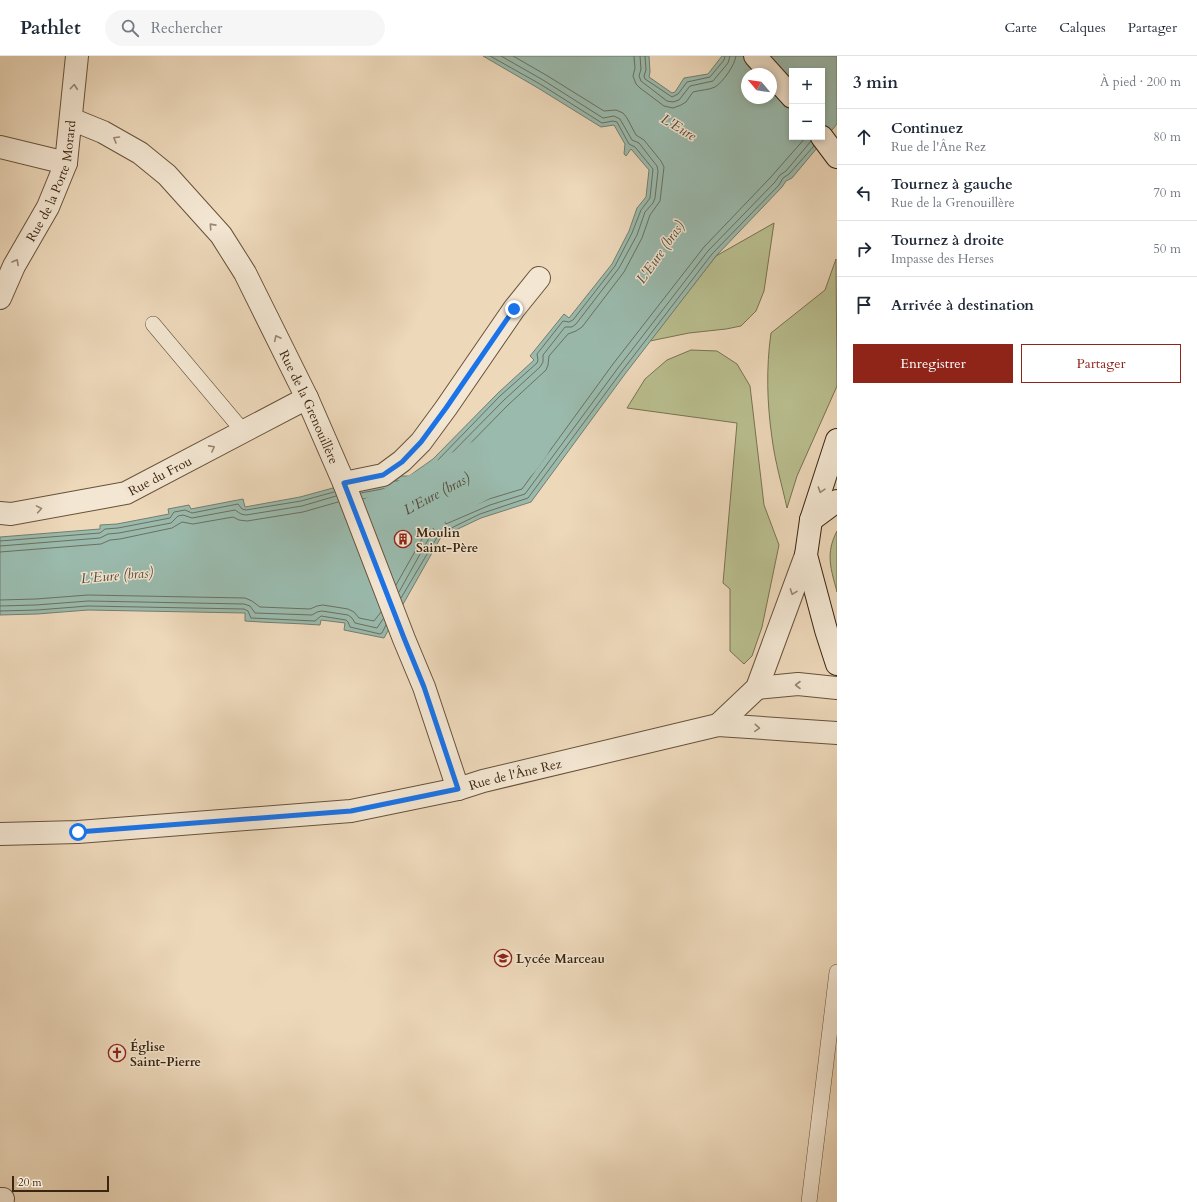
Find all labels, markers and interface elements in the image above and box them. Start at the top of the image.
search box [105,10,385,46]
text: Pathlet [20,15,81,41]
icon: search [119,17,141,39]
text: Rechercher [151,18,223,38]
text: Carte [1005,18,1037,37]
text: Calques [1059,18,1106,37]
text: Partager [1128,18,1177,37]
north arrow [741,68,777,104]
map controls [789,68,825,140]
button: + [789,68,825,104]
text: 3 min [853,71,898,94]
text: À pied · 200 m [1100,73,1181,91]
one-way arrow [69,84,78,90]
button: − [789,104,825,140]
water label: L'Eure [658,109,700,146]
text: Continuez [891,118,963,138]
street label: Rue de la Porte Morard [22,120,80,245]
icon: ahead [853,126,875,148]
text: 80 m [1153,128,1181,146]
one-way arrow [113,137,120,144]
text: Rue de l'Âne Rez [891,138,986,156]
text: Tournez à gauche [891,174,1013,194]
icon: left [853,182,875,204]
text: 70 m [1153,184,1181,202]
text: Rue de la Grenouillère [891,194,1015,212]
water label: L'Eure (bras) [632,217,689,287]
one-way arrow [210,223,217,230]
text: Tournez à droite [891,230,1004,250]
icon: right [853,238,875,260]
text: 50 m [1153,240,1181,258]
text: Impasse des Herses [891,250,994,268]
one-way arrow [12,259,19,266]
icon: arrive [853,294,875,316]
text: Arrivée à destination [891,295,1034,315]
route end [505,300,523,318]
one-way arrow [274,334,282,342]
button: Enregistrer [853,344,1013,383]
button: Partager [1021,344,1181,383]
street label: Rue de la Grenouillère [275,347,343,467]
one-way arrow [208,445,215,453]
street label: Rue du Frou [125,452,195,500]
water label: L'Eure (bras) [400,468,474,519]
one-way arrow [817,486,826,493]
one-way arrow [35,505,42,513]
place label: Moulin Saint-Père [416,524,478,557]
building icon: Moulin Saint-Père [393,529,413,549]
water label: L'Eure (bras) [80,563,154,588]
one-way arrow [789,588,797,595]
one-way arrow [795,681,801,689]
one-way arrow [754,723,760,732]
street label: Rue de l'Âne Rez [466,755,563,795]
route start [69,823,87,841]
school or university icon: Lycée Marceau [493,948,513,968]
place label: Lycée Marceau [516,950,606,968]
place label: Église Saint-Pierre [130,1038,201,1071]
church icon: Église Saint-Pierre [107,1043,127,1063]
scale bar [12,1174,109,1193]
text: 20 m [18,1175,42,1190]

